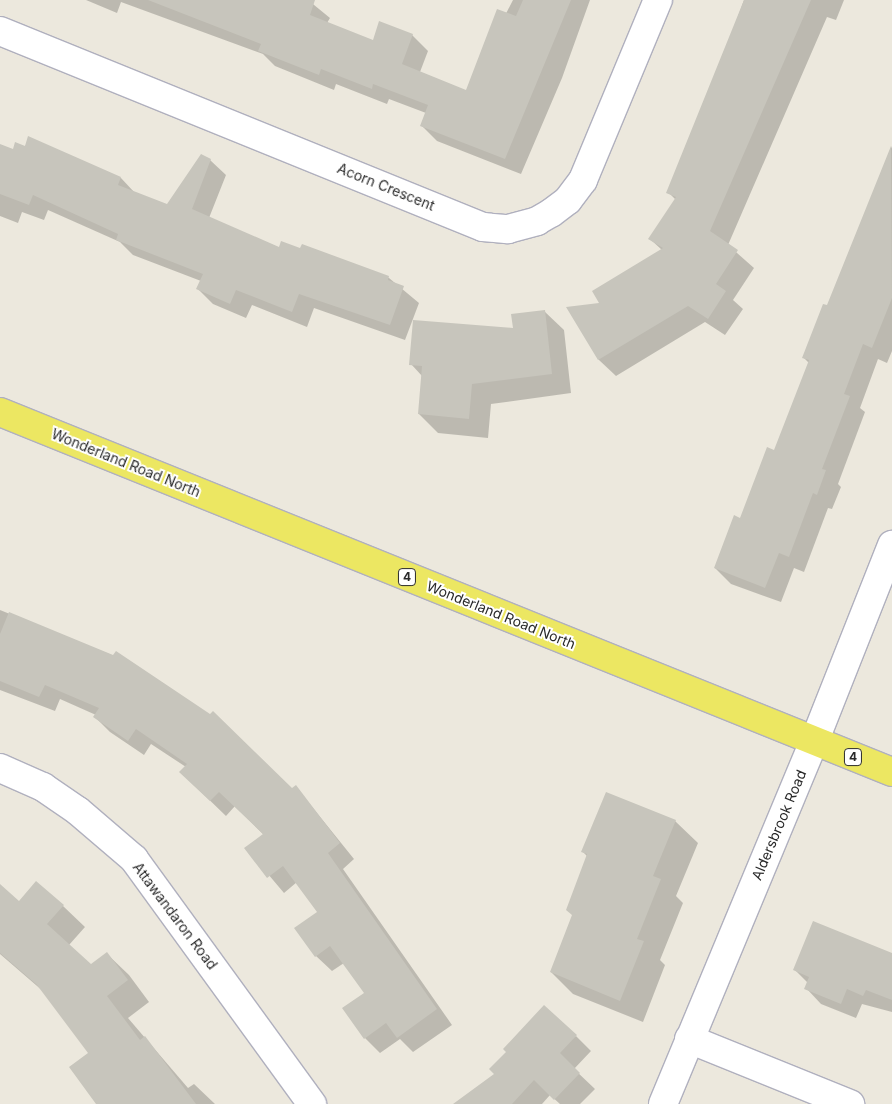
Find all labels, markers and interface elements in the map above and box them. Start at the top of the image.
street label: Acorn Crescent [335,160,437,214]
street label: Wonderland Road North [49,425,203,501]
road number: 4 [397,568,417,586]
street label: Wonderland Road North [424,577,578,653]
road number: 4 [843,748,863,766]
street label: Aldersbrook Road [748,767,810,883]
street label: Attawandaron Road [129,859,221,973]

